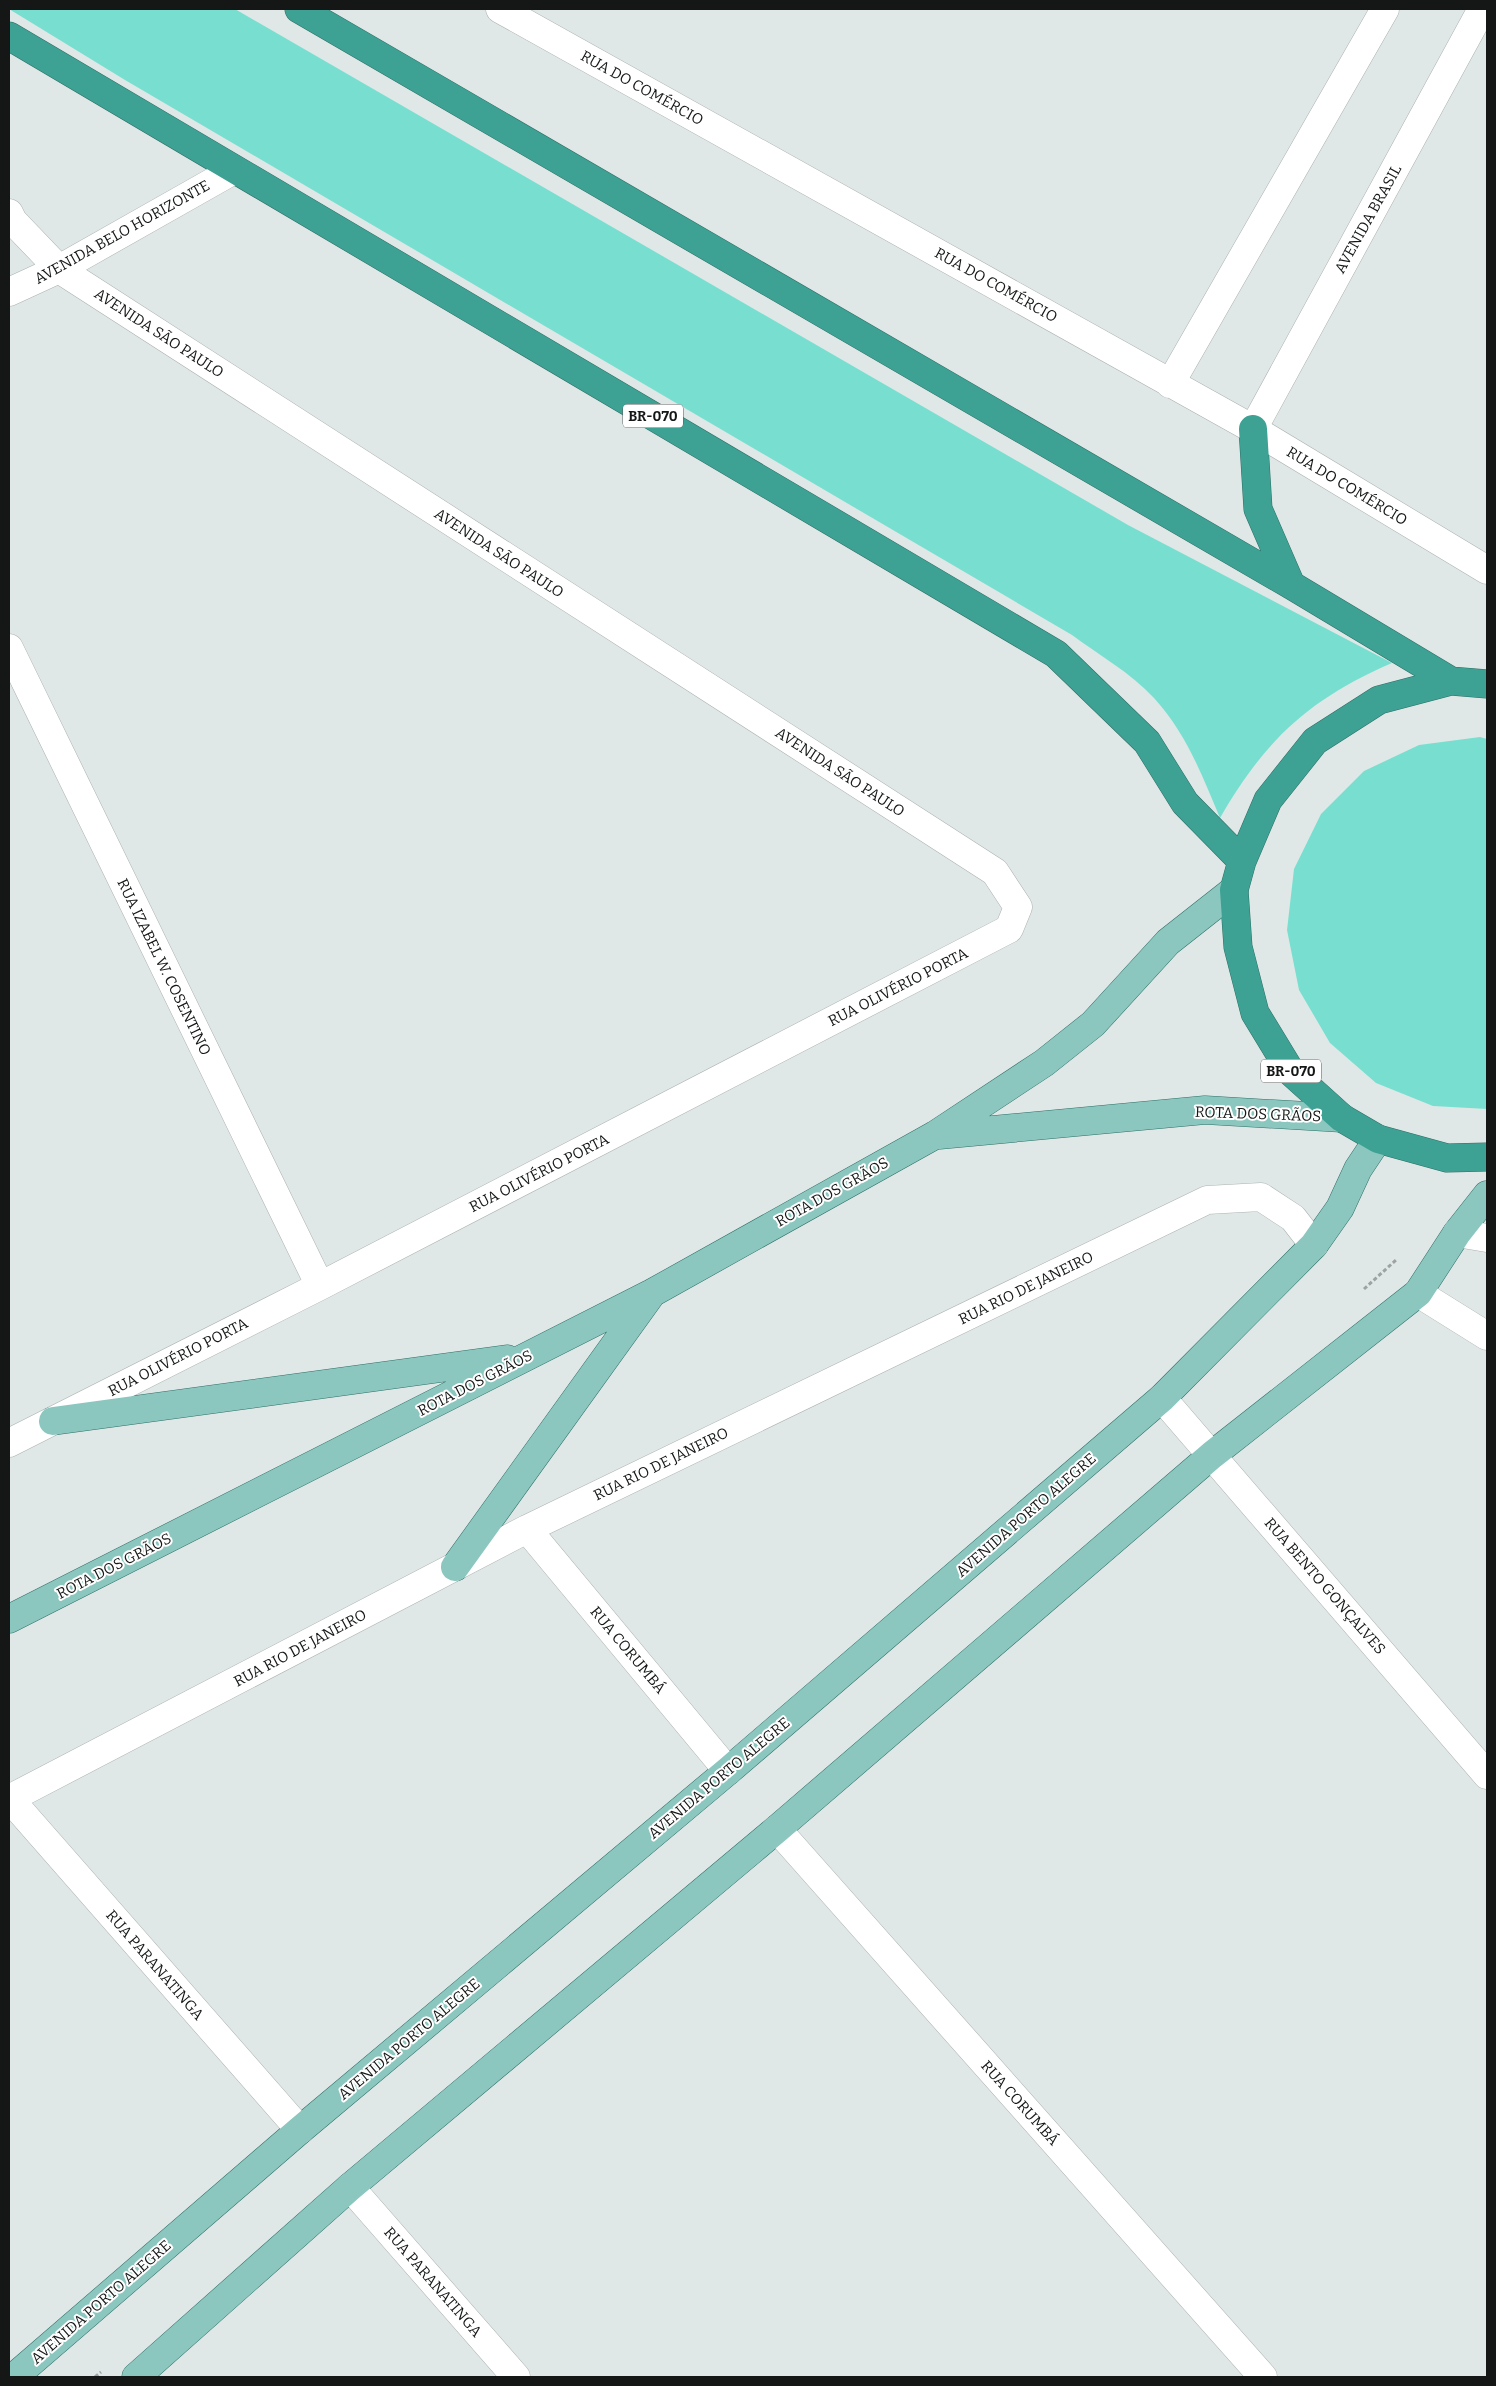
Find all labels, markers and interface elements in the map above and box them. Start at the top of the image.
street label: RUA DO COMÉRCIO [577,47,707,129]
street label: AVENIDA BRASIL [1331,162,1405,276]
street label: AVENIDA BELO HORIZONTE [31,176,213,288]
street label: RUA DO COMÉRCIO [931,244,1061,326]
street label: AVENIDA SÃO PAULO [91,284,227,382]
road number: BR-070 [623,404,683,428]
street label: RUA DO COMÉRCIO [1283,443,1411,529]
street label: AVENIDA SÃO PAULO [431,504,567,602]
street label: AVENIDA SÃO PAULO [772,723,908,821]
street label: RUA IZABEL W. COSENTINO [113,876,215,1058]
street label: RUA OLIVÉRIO PORTA [825,944,971,1030]
road number: BR-070 [1261,1060,1321,1082]
street label: ROTA DOS GRÃOS [1195,1103,1321,1125]
street label: RUA OLIVÉRIO PORTA [466,1130,612,1216]
street label: ROTA DOS GRÃOS [772,1153,892,1231]
street label: RUA RIO DE JANEIRO [956,1248,1096,1328]
street label: RUA OLIVÉRIO PORTA [105,1314,251,1400]
street label: ROTA DOS GRÃOS [415,1346,535,1420]
street label: RUA RIO DE JANEIRO [591,1424,731,1504]
street label: AVENIDA PORTO ALEGRE [952,1449,1100,1581]
street label: RUA BENTO GONÇALVES [1261,1514,1389,1658]
street label: ROTA DOS GRÃOS [54,1529,174,1603]
street label: RUA CORUMBÁ [586,1603,670,1697]
street label: RUA RIO DE JANEIRO [231,1605,369,1691]
street label: AVENIDA PORTO ALEGRE [644,1713,794,1843]
street label: RUA PARANATINGA [102,1906,208,2024]
street label: AVENIDA PORTO ALEGRE [334,1974,484,2104]
street label: RUA CORUMBÁ [977,2057,1063,2149]
street label: RUA PARANATINGA [380,2223,486,2341]
street label: AVENIDA PORTO ALEGRE [27,2236,175,2368]

